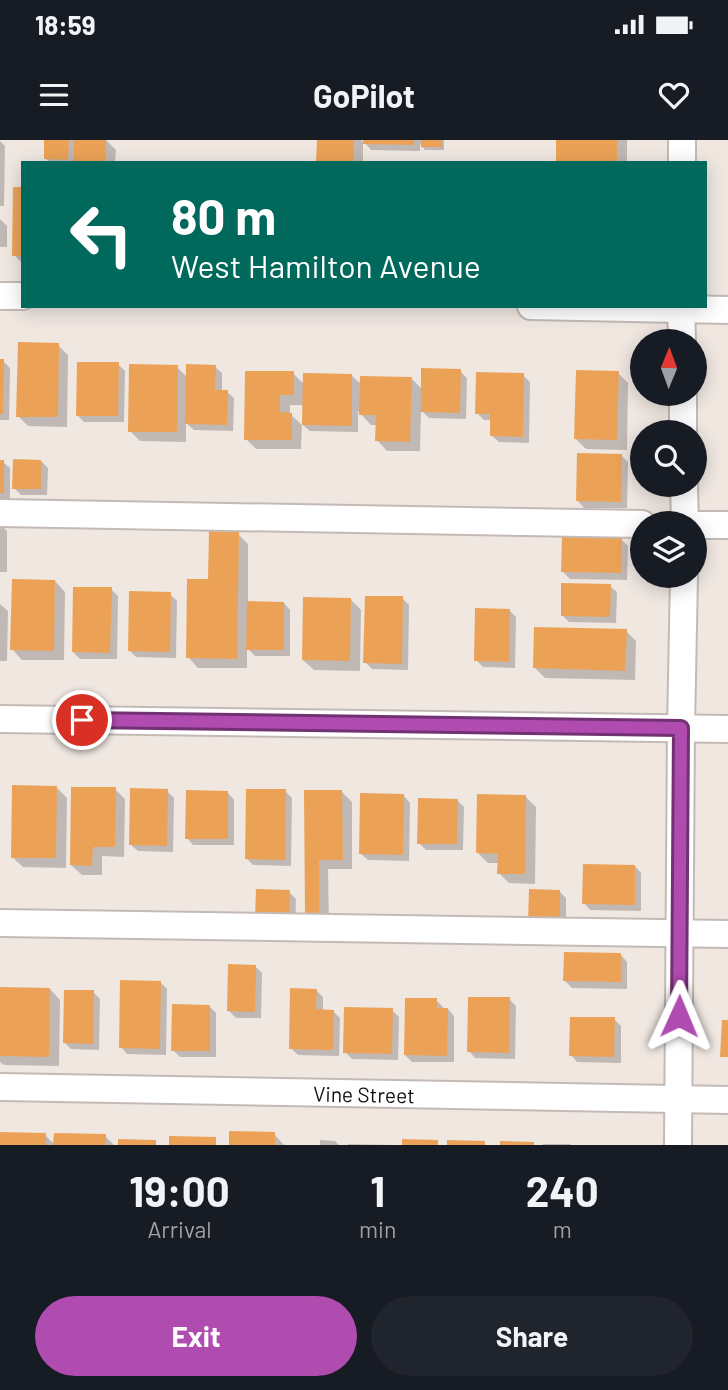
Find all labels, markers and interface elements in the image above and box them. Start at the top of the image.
text: 18:59 [35,9,96,40]
icon: menu [35,76,73,114]
text: GoPilot [313,76,415,114]
icon: heart [655,76,693,114]
text: 80 m [171,186,276,245]
icon: left [56,189,147,280]
text: West Hamilton Avenue [171,246,481,284]
north arrow [630,329,707,406]
map controls [630,329,707,588]
button: search [630,420,707,497]
button: layers [630,511,707,588]
pin [52,690,112,750]
icon: arrive [63,701,101,739]
position arrow [642,979,716,1053]
street label: Vine Street [313,1080,415,1107]
text: 19:00 [129,1165,230,1215]
text: 1 [370,1165,385,1215]
text: 240 [526,1165,599,1215]
text: Arrival [147,1215,212,1243]
text: min [359,1215,396,1243]
text: m [553,1215,572,1243]
button: Exit [35,1296,357,1376]
button: Share [371,1296,693,1376]

